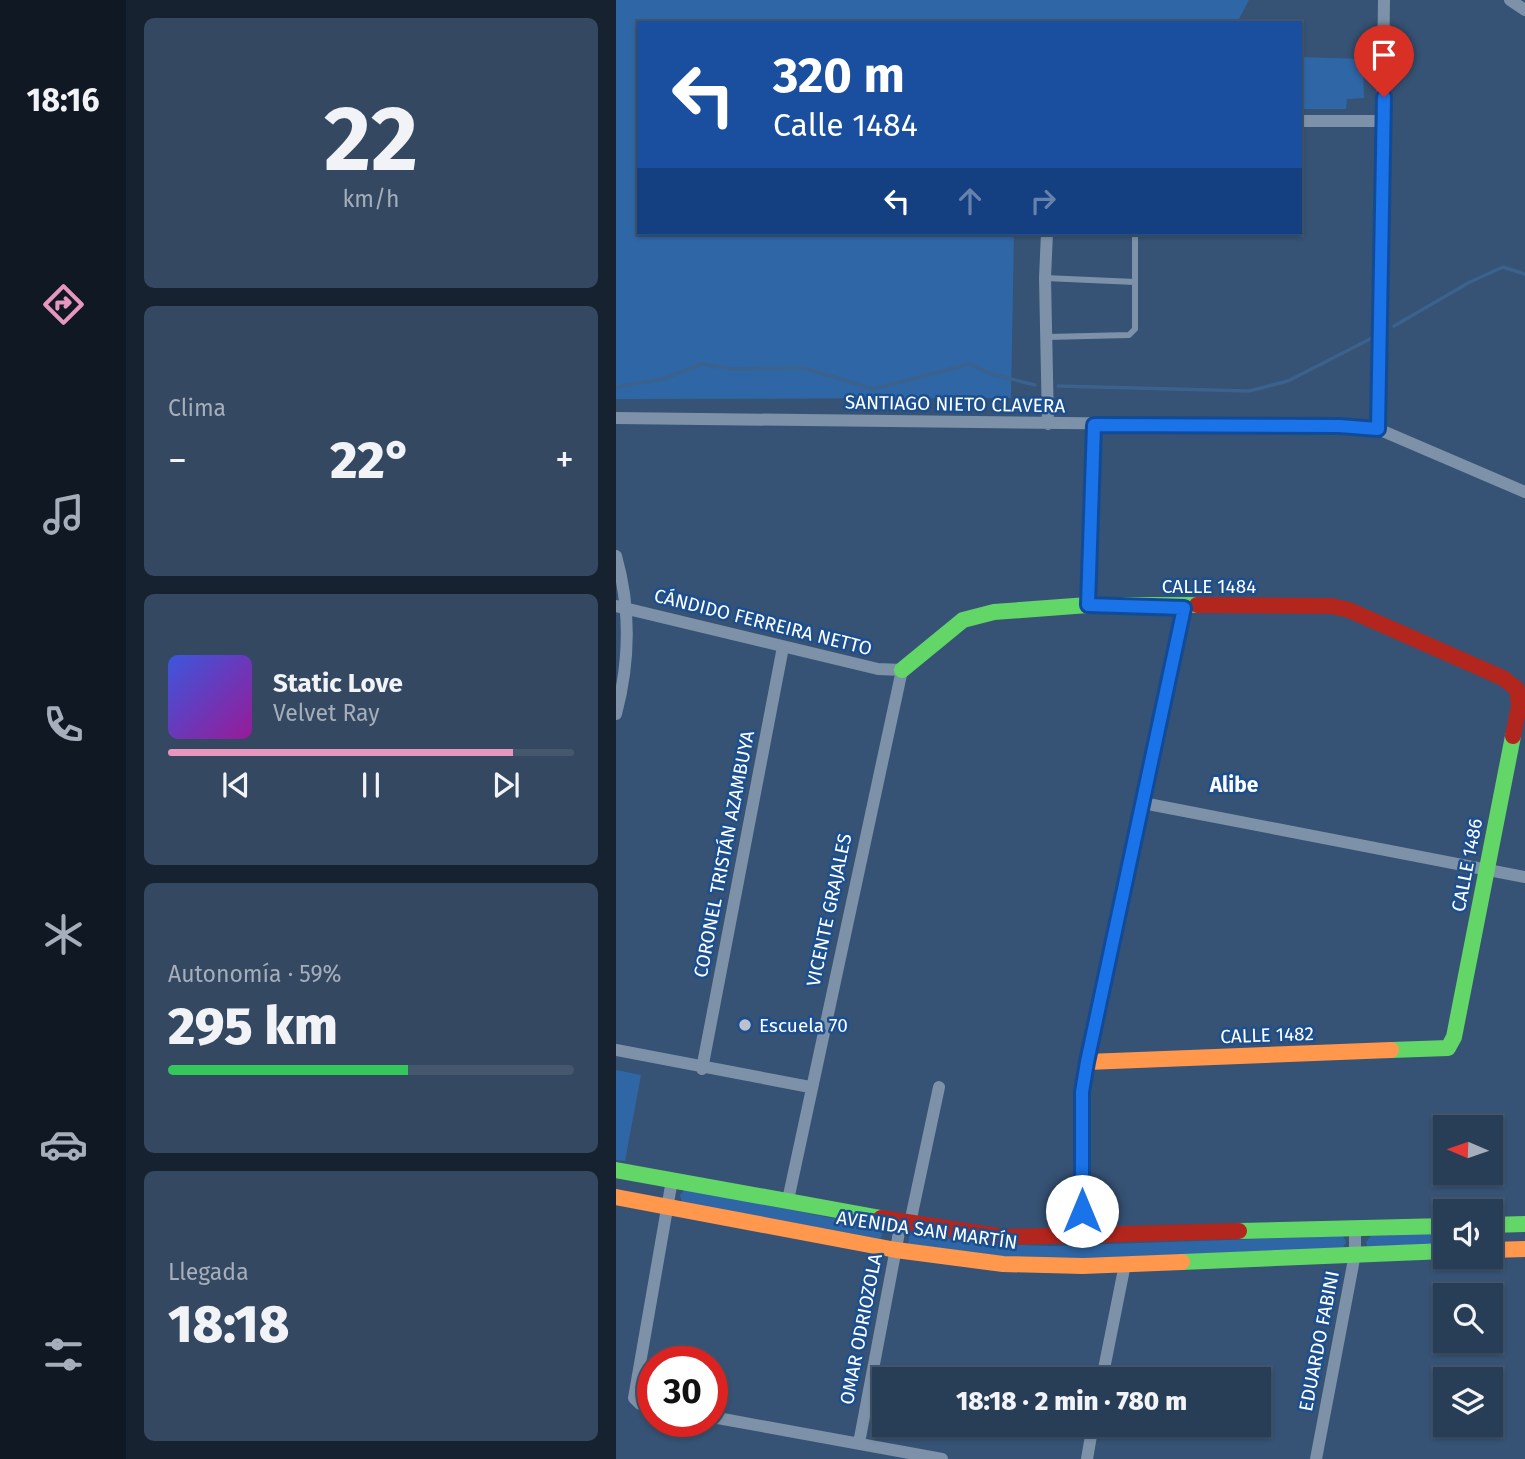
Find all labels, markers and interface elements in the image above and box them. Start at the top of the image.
pin [1354,25,1414,97]
icon: arrive [1365,36,1403,74]
text: 320 m [773,46,905,105]
icon: left [658,49,749,140]
text: 18:16 [27,81,99,119]
text: 22 [324,85,418,194]
text: Calle 1484 [773,106,918,144]
icon: left [878,182,916,220]
icon: ahead [951,182,989,220]
icon: right [1024,182,1062,220]
text: km/h [343,185,399,213]
icon: directions [39,280,88,329]
street label: SANTIAGO NIETO CLAVERA [845,391,1065,417]
text: Clima [168,394,226,422]
text: 22° [330,429,412,492]
text: − [168,437,187,483]
text: + [555,437,574,483]
icon: music [39,490,88,539]
street label: CALLE 1484 [1162,575,1256,598]
street label: CÁNDIDO FERREIRA NETTO [652,584,874,660]
text: Static Love [273,668,403,699]
text: Velvet Ray [273,699,380,727]
icon: phone [39,700,88,749]
street label: CORONEL TRISTÁN AZAMBUYA [689,728,759,979]
icon: previous [217,766,255,804]
icon: pause [352,766,390,804]
icon: next [487,766,525,804]
district label: Alibe [1209,772,1259,798]
street label: CALLE 1486 [1447,816,1487,914]
street label: VICENTE GRAJALES [802,831,856,989]
icon: climate [39,910,88,959]
text: Autonomía · 59% [168,960,342,988]
text: 295 km [168,995,338,1058]
place label: Escuela 70 [759,1014,848,1037]
marker: Escuela 70 [737,1017,753,1033]
street label: CALLE 1482 [1220,1022,1314,1048]
north arrow [1433,1115,1503,1185]
map controls [1433,1115,1503,1437]
icon: car [39,1120,88,1169]
position arrow [1045,1174,1119,1248]
button: sound [1433,1199,1503,1269]
street label: AVENIDA SAN MARTÍN [835,1206,1019,1254]
street label: OMAR ODRIOZOLA [835,1251,887,1406]
text: Llegada [168,1258,249,1286]
street label: EDUARDO FABINI [1294,1269,1344,1413]
button: search [1433,1283,1503,1353]
text: 18:18 [168,1293,289,1356]
icon: filters [39,1330,88,1379]
speed limit sign: 30 [637,1346,728,1437]
button: layers [1433,1367,1503,1437]
text: 18:18 · 2 min · 780 m [956,1386,1187,1417]

